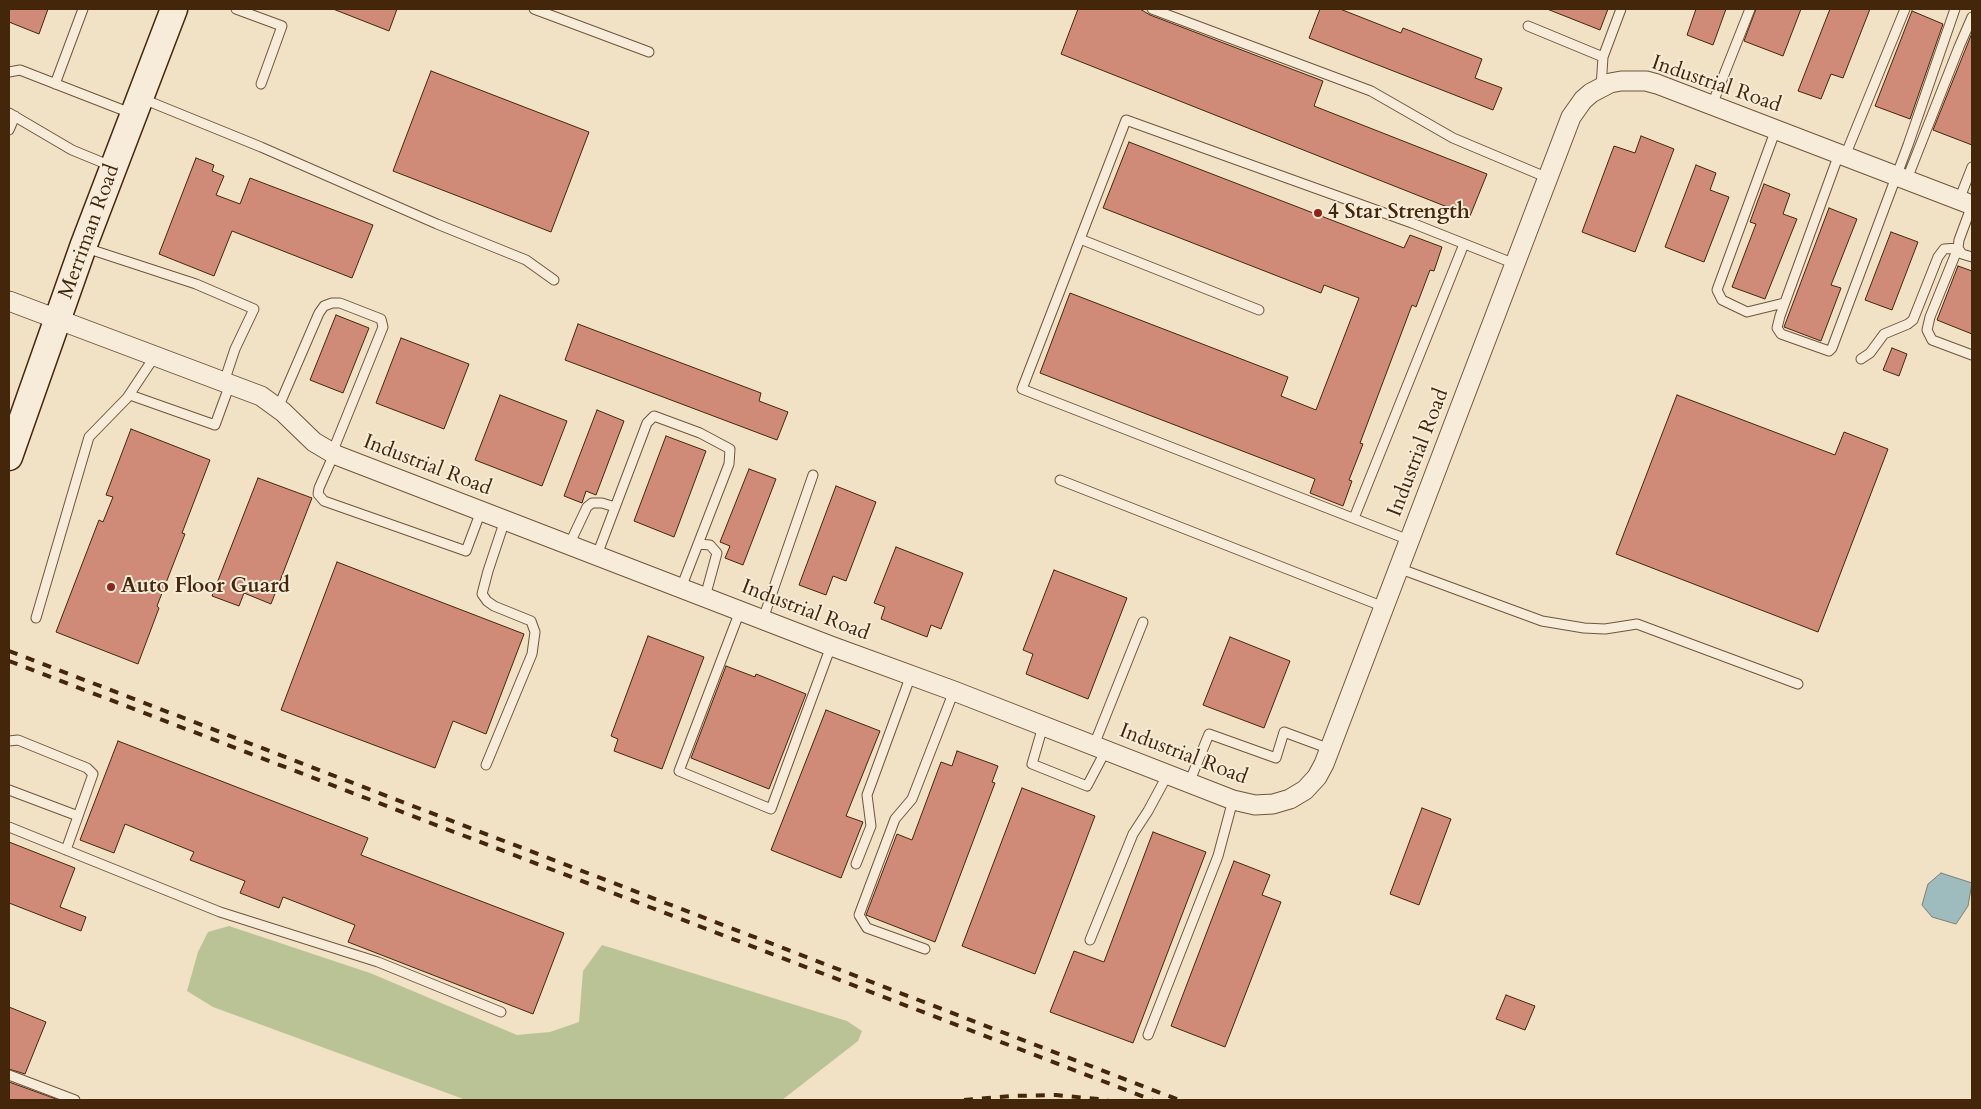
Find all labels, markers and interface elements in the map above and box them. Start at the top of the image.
street label: Industrial Road [1648,51,1784,119]
street label: Merriman Road [54,161,126,303]
place label: 4 Star Strength [1328,200,1470,226]
marker: 4 Star Strength [1312,207,1324,219]
street label: Industrial Road [1383,385,1455,521]
street label: Industrial Road [359,430,495,502]
place label: Auto Floor Guard [121,574,290,600]
street label: Industrial Road [737,575,873,647]
marker: Auto Floor Guard [105,581,117,593]
street label: Industrial Road [1115,719,1251,791]

